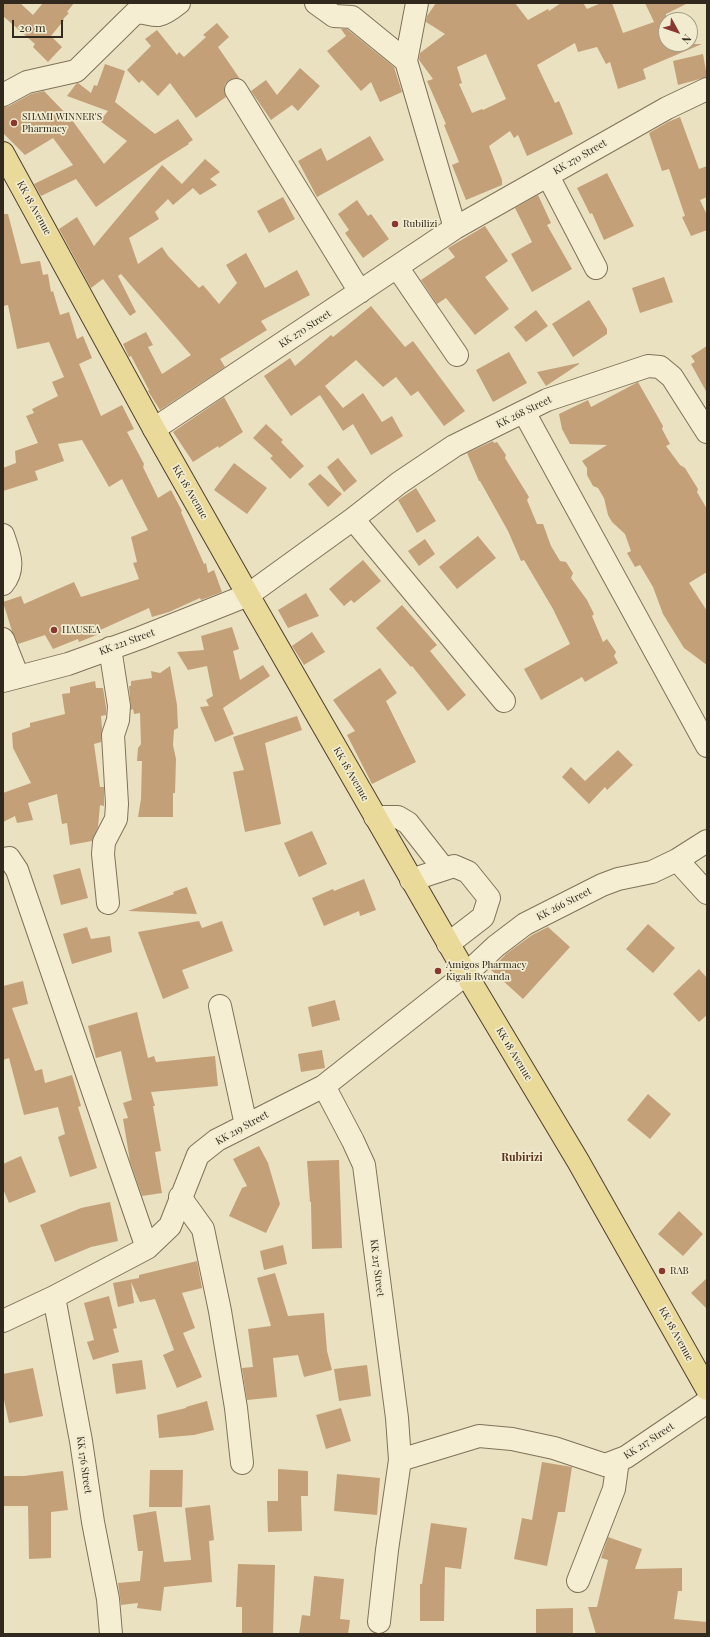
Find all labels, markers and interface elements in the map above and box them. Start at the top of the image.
scale bar [14,12,65,38]
north arrow [658,12,698,52]
text: 20 m [19,19,46,35]
text: N [679,32,695,47]
place label: SHAMI WINNER'S Pharmacy [22,111,102,134]
marker: SHAMI WINNER'S Pharmacy [9,118,19,128]
street label: KK 270 Street [551,137,609,177]
street label: KK 18 Avenue [14,179,54,237]
place label: Rubilizi [403,218,437,230]
marker: Rubilizi [390,219,400,229]
street label: KK 270 Street [277,308,333,350]
street label: KK 268 Street [494,393,554,431]
street label: KK 18 Avenue [170,463,210,521]
place label: HAUSEA [62,624,100,636]
marker: HAUSEA [49,625,59,635]
street label: KK 221 Street [98,626,156,658]
street label: KK 18 Avenue [331,745,371,803]
street label: KK 266 Street [535,885,593,923]
place label: Amigos Pharmacy Kigali Rwanda [446,959,527,982]
marker: Amigos Pharmacy Kigali Rwanda [433,966,443,976]
street label: KK 18 Avenue [493,1025,535,1083]
street label: KK 219 Street [214,1109,270,1147]
district label: Rubirizi [501,1151,543,1165]
street label: KK 217 Street [368,1239,386,1297]
place label: RAB [670,1265,689,1277]
marker: RAB [657,1266,667,1276]
street label: KK 18 Avenue [656,1305,696,1363]
street label: KK 217 Street [622,1420,676,1462]
street label: KK 176 Street [74,1436,94,1494]

